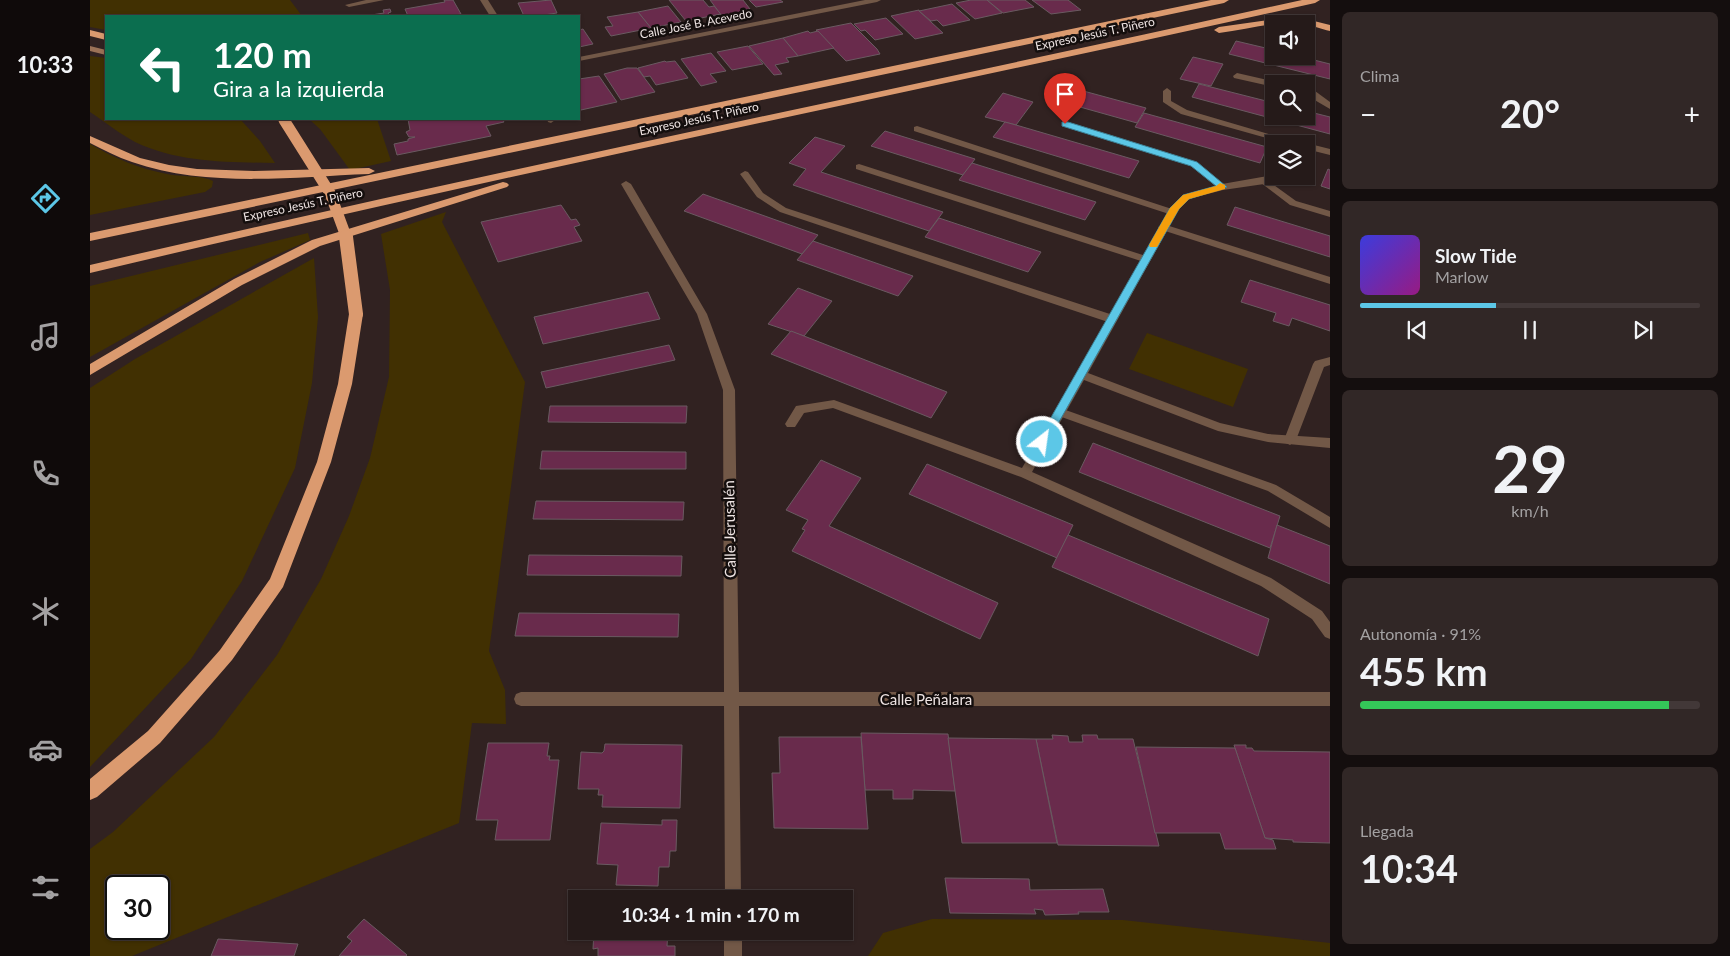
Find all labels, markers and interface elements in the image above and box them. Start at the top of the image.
street label: Calle José B. Acevedo [639,5,753,42]
street label: Expreso Jesús T. Piñero [1034,13,1156,54]
map controls [1265,15,1315,185]
button: sound [1265,15,1315,65]
text: 120 m [213,33,312,75]
icon: left [130,35,195,100]
text: 10:33 [17,51,73,78]
text: Clima [1360,66,1399,85]
pin [1044,73,1086,124]
text: Gira a la izquierda [213,75,384,102]
button: search [1265,75,1315,125]
icon: arrive [1051,80,1079,108]
text: 20° [1500,90,1560,136]
text: − [1360,97,1376,131]
text: + [1684,97,1700,131]
street label: Expreso Jesús T. Piñero [638,98,760,139]
button: layers [1265,135,1315,185]
icon: directions [28,181,63,216]
street label: Expreso Jesús T. Piñero [242,184,364,225]
text: Slow Tide [1435,244,1517,267]
text: Marlow [1435,267,1489,286]
icon: previous [1403,316,1431,344]
icon: pause [1516,316,1544,344]
icon: next [1629,316,1657,344]
icon: music [28,319,63,354]
position arrow [1015,415,1067,467]
text: 29 [1492,429,1568,507]
icon: phone [28,456,63,491]
street label: Calle Jerusalén [719,480,739,578]
text: km/h [1511,501,1549,520]
icon: climate [28,594,63,629]
text: Autonomía · 91% [1360,624,1481,643]
text: 455 km [1360,648,1488,694]
street label: Calle Peñalara [880,690,972,708]
icon: car [28,732,63,767]
text: Llegada [1360,821,1414,840]
text: 10:34 [1360,845,1458,891]
icon: filters [28,870,63,905]
speed limit sign: 30 [105,875,170,940]
text: 10:34 · 1 min · 170 m [621,903,800,926]

